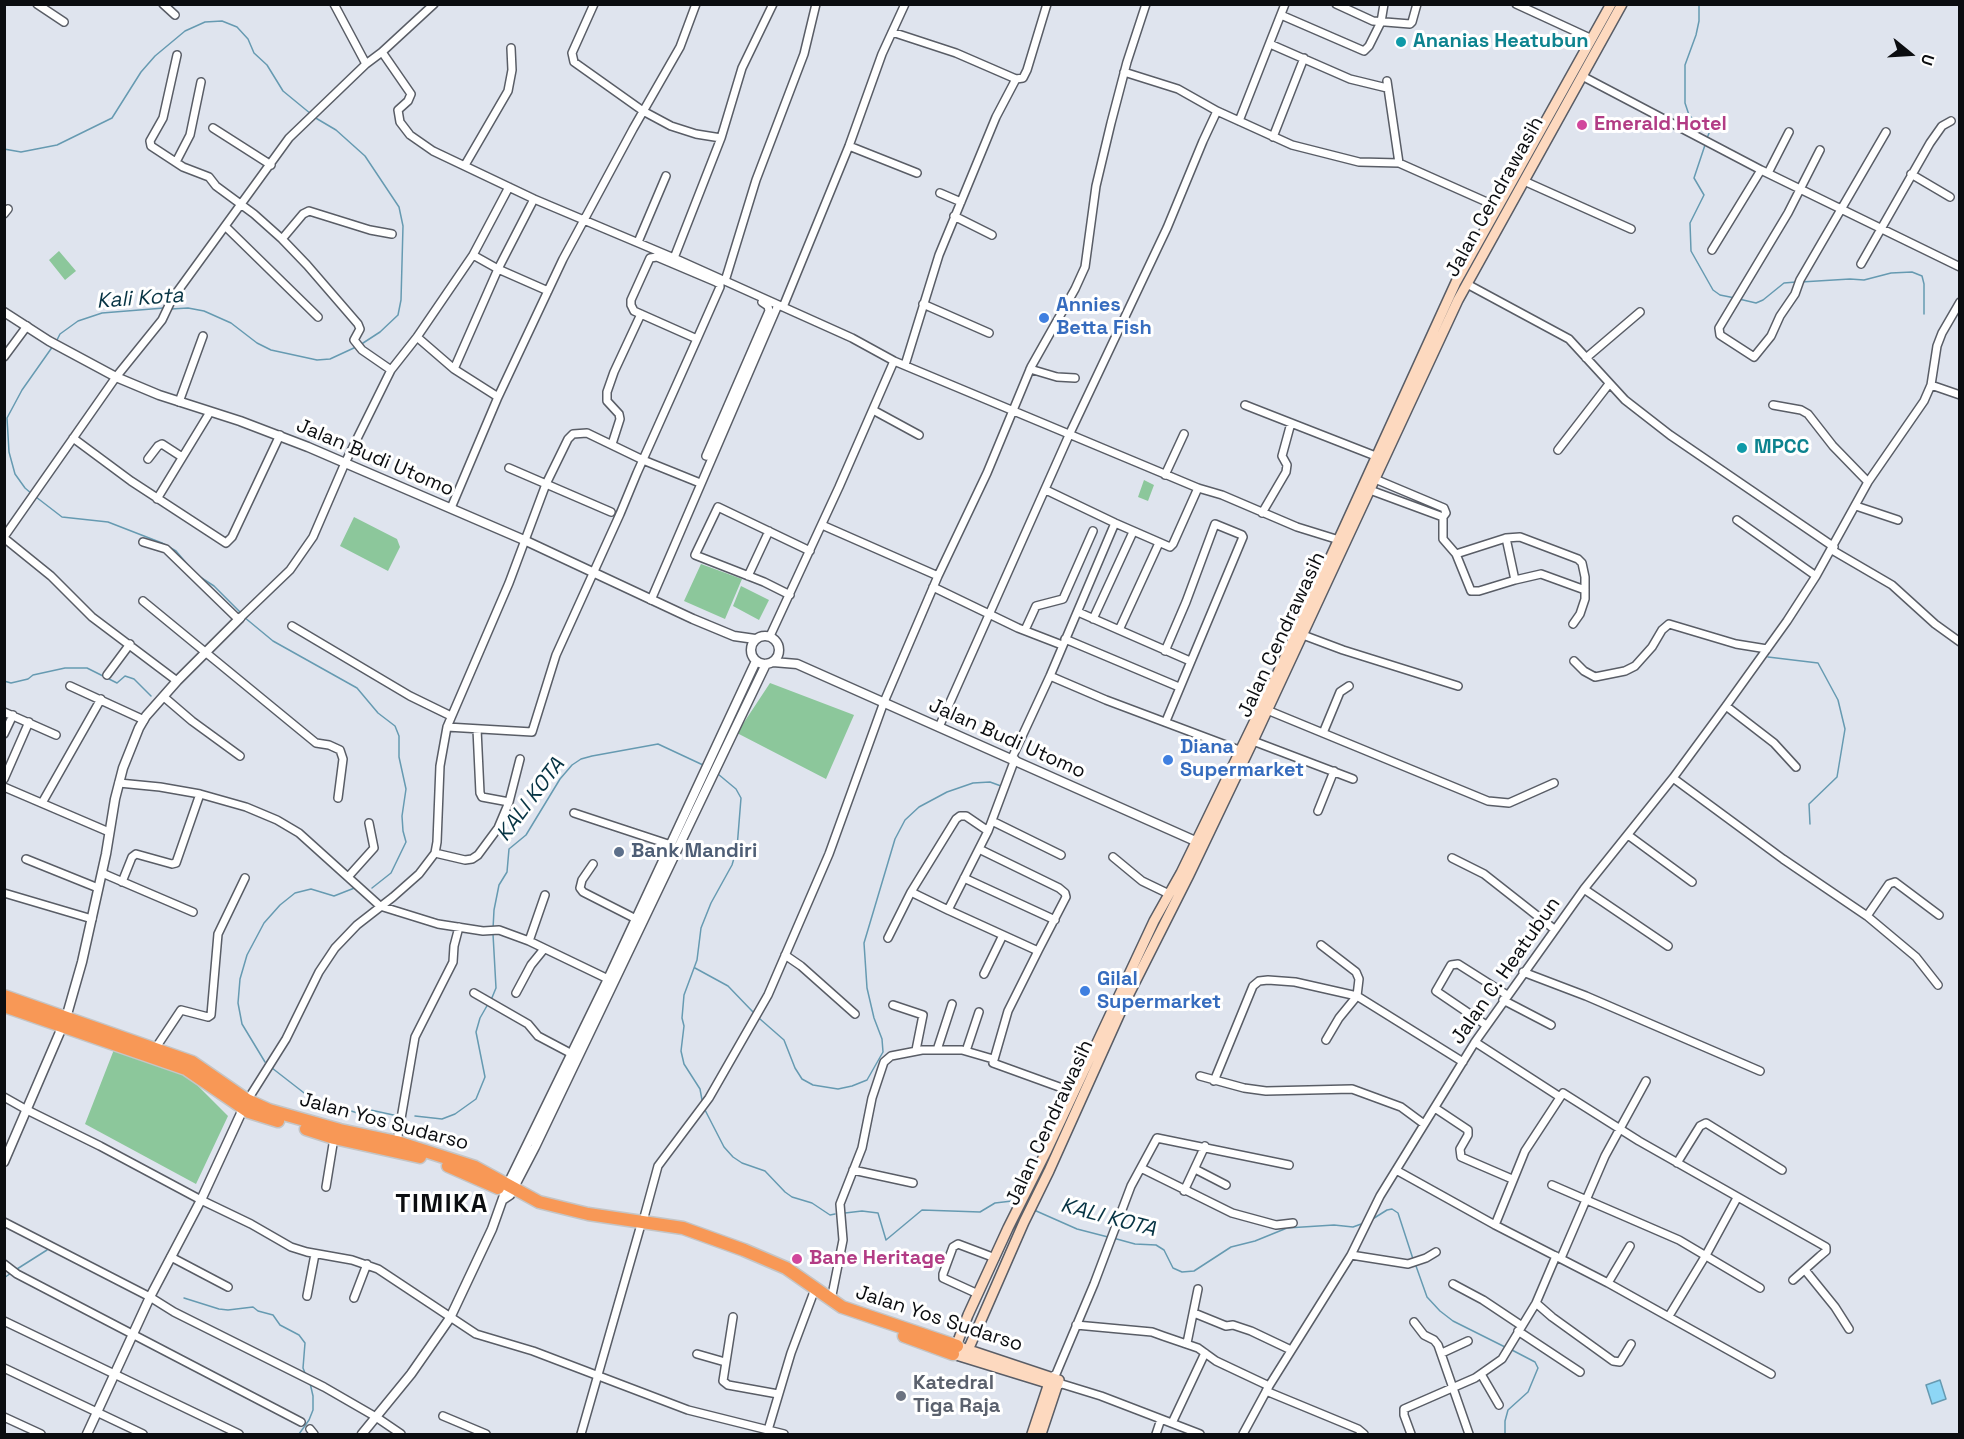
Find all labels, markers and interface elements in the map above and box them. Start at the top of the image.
north arrow [1880,24,1940,84]
place label: Ananias Heatubun [1413,30,1589,54]
marker: Ananias Heatubun [1394,35,1408,49]
text: U [1916,51,1939,68]
street label: Jalan Cendrawasih [1441,112,1549,282]
place label: Emerald Hotel [1594,113,1727,137]
marker: Emerald Hotel [1575,118,1589,132]
water label: Kali Kota [96,283,184,315]
place label: Annies Betta Fish [1056,294,1152,341]
marker: Annies Betta Fish [1037,311,1051,325]
street label: Jalan Budi Utomo [292,414,458,502]
place label: MPCC [1754,436,1809,460]
marker: MPCC [1735,441,1749,455]
street label: Jalan Cendrawasih [1233,548,1331,722]
street label: Jalan Budi Utomo [925,694,1089,784]
place label: Diana Supermarket [1180,736,1304,783]
water label: KALI KOTA [492,753,570,847]
marker: Diana Supermarket [1161,753,1175,767]
place label: Bank Mandiri [631,840,757,864]
marker: Bank Mandiri [612,845,626,859]
street label: Jalan C. Heatubun [1446,893,1566,1049]
place label: Gilal Supermarket [1097,968,1221,1015]
marker: Gilal Supermarket [1078,984,1092,998]
street label: Jalan Cendrawasih [1001,1036,1099,1210]
street label: Jalan Yos Sudarso [297,1088,471,1156]
district label: TIMIKA [395,1189,489,1221]
water label: KALI KOTA [1058,1193,1158,1243]
place label: Bane Heritage [809,1247,945,1271]
marker: Bane Heritage [790,1252,804,1266]
street label: Jalan Yos Sudarso [852,1281,1026,1357]
place label: Katedral Tiga Raja [913,1372,1000,1419]
marker: Katedral Tiga Raja [894,1389,908,1403]

